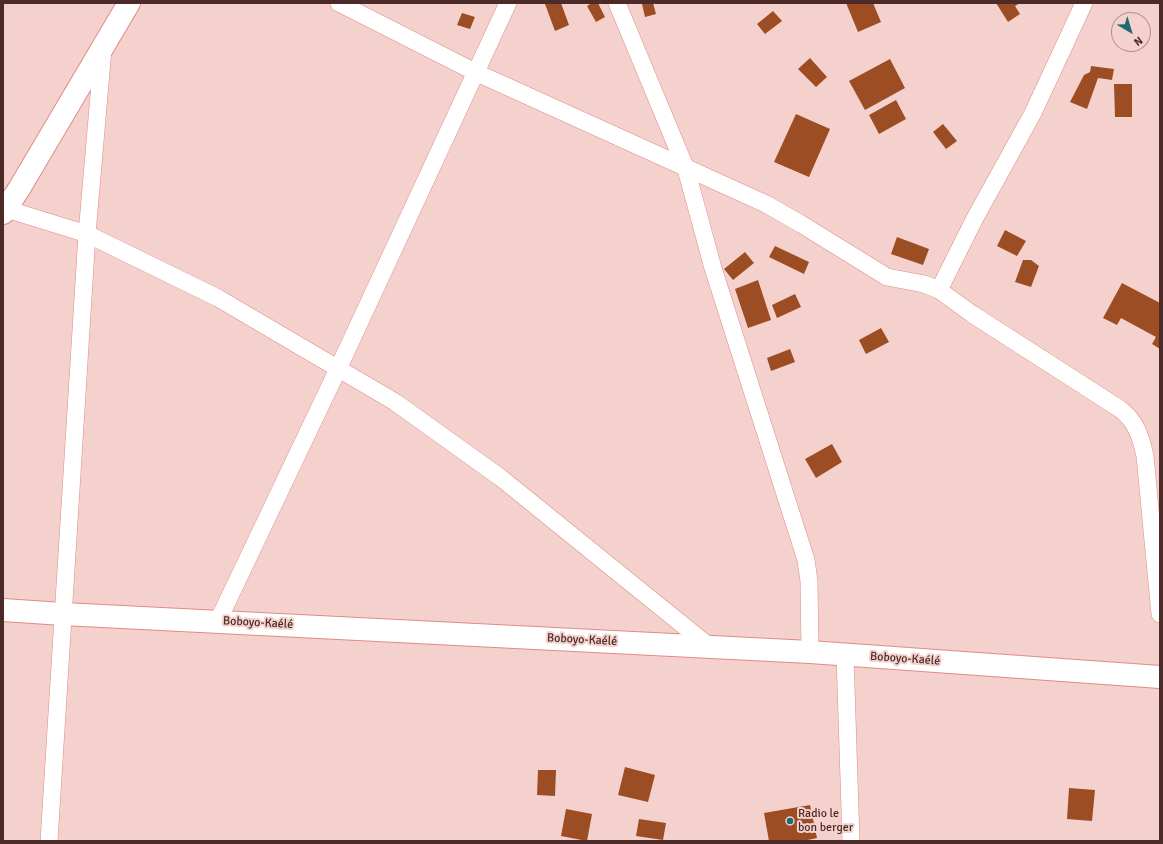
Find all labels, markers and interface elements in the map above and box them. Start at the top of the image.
north arrow [1111,12,1151,52]
text: N [1131,34,1145,49]
street label: Boboyo-Kaélé [222,614,294,632]
street label: Boboyo-Kaélé [546,631,618,649]
street label: Boboyo-Kaélé [869,649,941,669]
place label: Radio le bon berger [798,807,853,835]
marker: Radio le bon berger [785,816,795,826]

